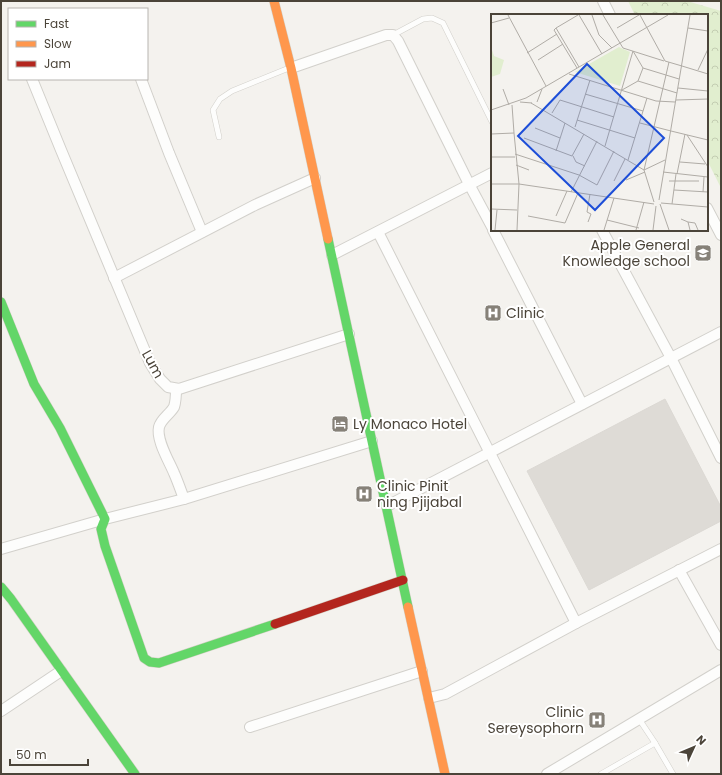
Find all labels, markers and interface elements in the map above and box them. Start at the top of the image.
legend [8,8,148,80]
inset map [491,14,708,231]
text: Fast [44,15,69,32]
text: Slow [44,35,72,52]
text: Jam [44,55,71,72]
place label: Apple General Knowledge school [563,235,690,271]
school or university icon: Apple General Knowledge school [693,243,713,263]
hospital icon: Clinic [483,303,503,323]
place label: Clinic [506,303,545,323]
street label: Lum [137,346,169,382]
hotel icon: Ly Monaco Hotel [330,414,350,434]
place label: Ly Monaco Hotel [353,414,467,434]
place label: Clinic Pinit ning Pjijabal [377,476,462,512]
hospital icon: Clinic Pinit ning Pjijabal [354,484,374,504]
place label: Clinic Sereysophorn [487,702,584,738]
hospital icon: Clinic Sereysophorn [587,710,607,730]
north arrow [674,727,714,767]
text: N [693,732,710,749]
scale bar [10,741,88,767]
text: 50 m [16,746,47,763]

